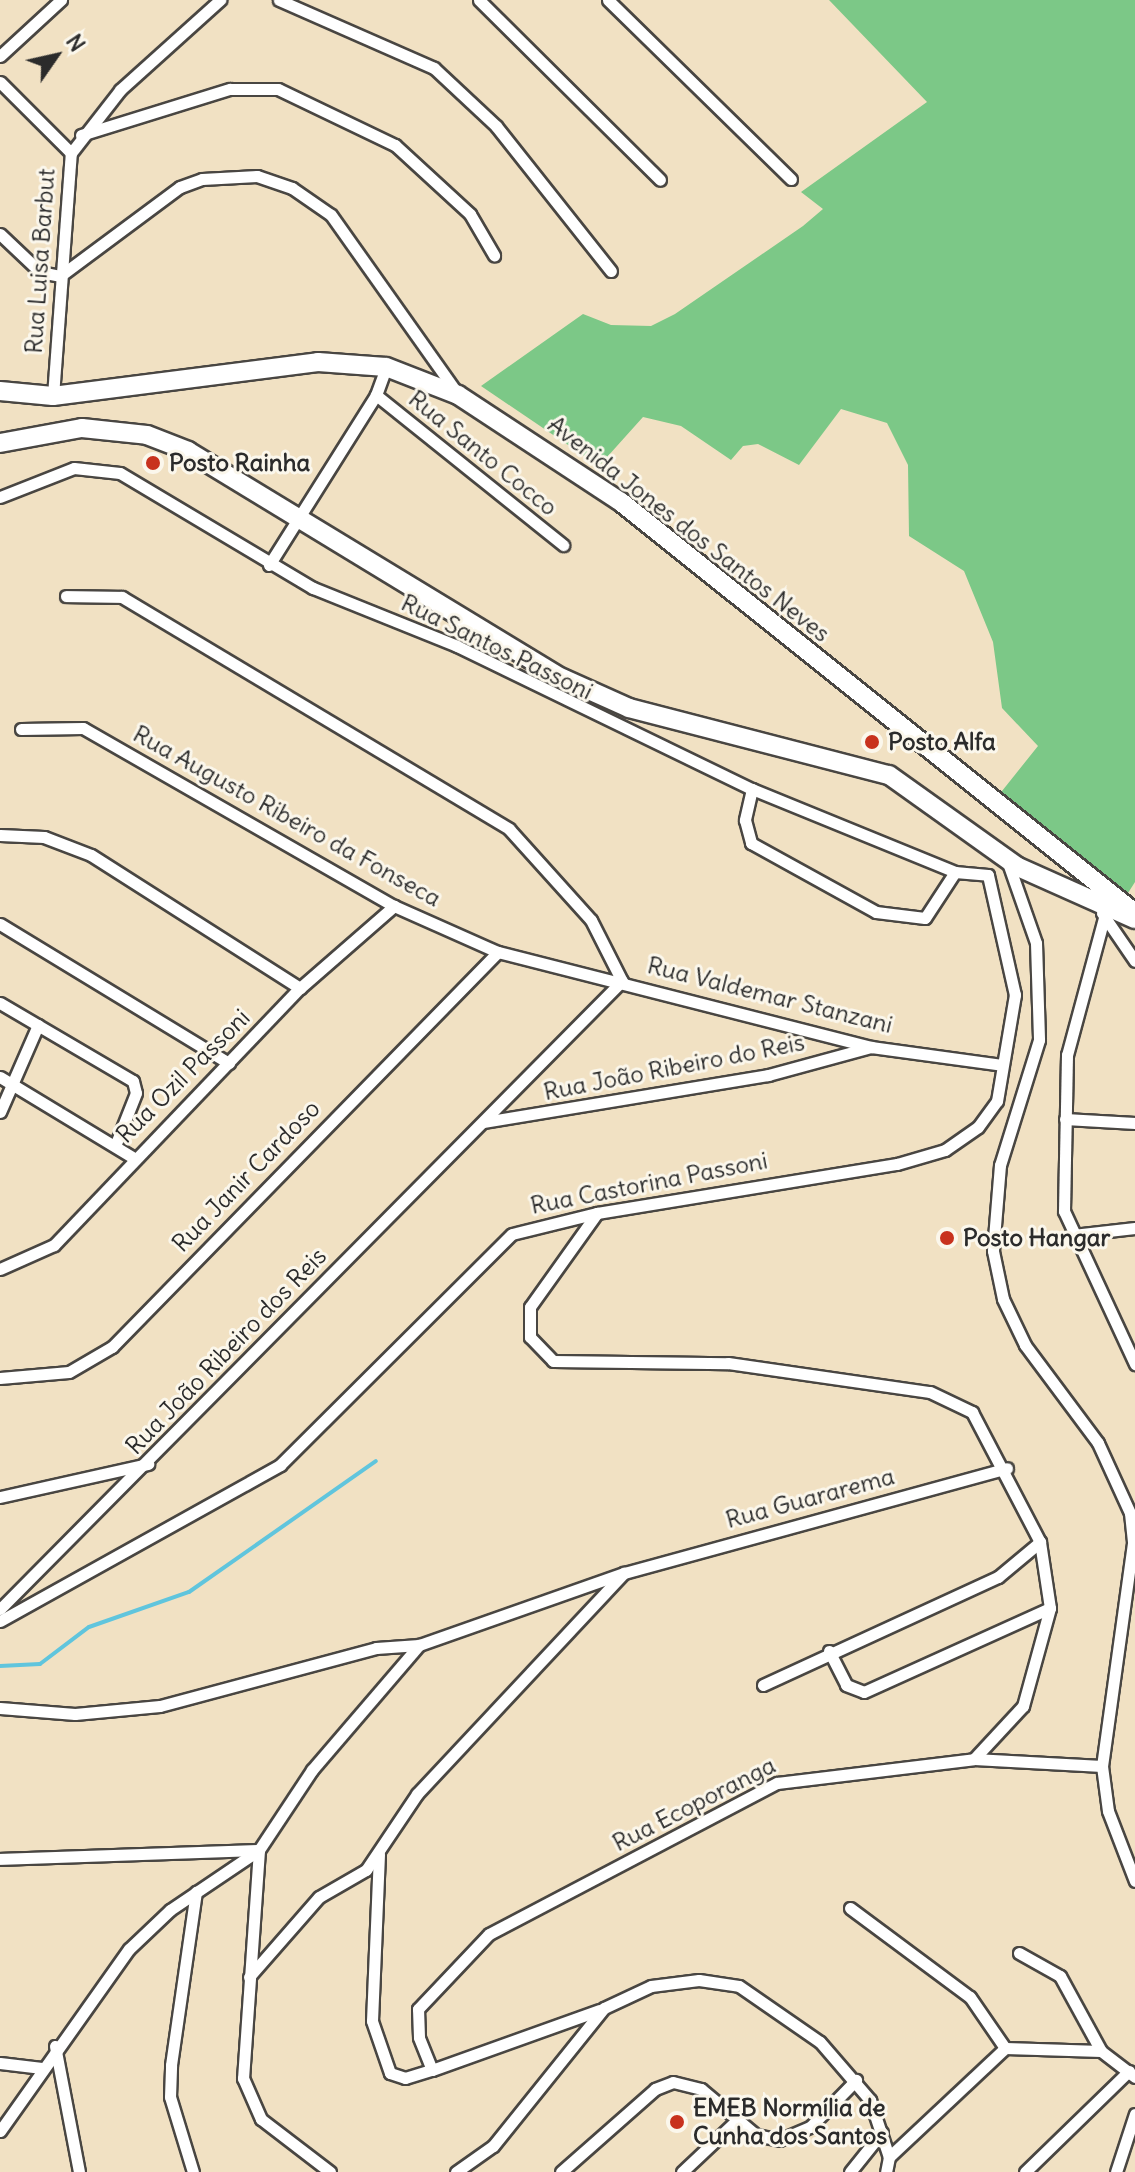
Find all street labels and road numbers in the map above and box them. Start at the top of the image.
street label: Rua Luisa Barbut [19,167,61,355]
street label: Rua Santo Cocco [403,384,563,522]
street label: Avenida Jones dos Santos Neves [542,410,836,648]
street label: Rua Santos Passoni [397,588,597,706]
street label: Rua Augusto Ribeiro da Fonseca [128,719,446,913]
street label: Rua Valdemar Stanzani [644,951,896,1039]
street label: Rua Ozil Passoni [110,1003,256,1149]
street label: Rua João Ribeiro do Reis [541,1028,807,1106]
street label: Rua Janir Cardoso [166,1094,326,1258]
street label: Rua Castorina Passoni [528,1146,770,1220]
street label: Rua João Ribeiro dos Reis [120,1242,332,1460]
street label: Rua Guararema [723,1462,897,1534]
street label: Rua Ecoporanga [608,1751,780,1857]

